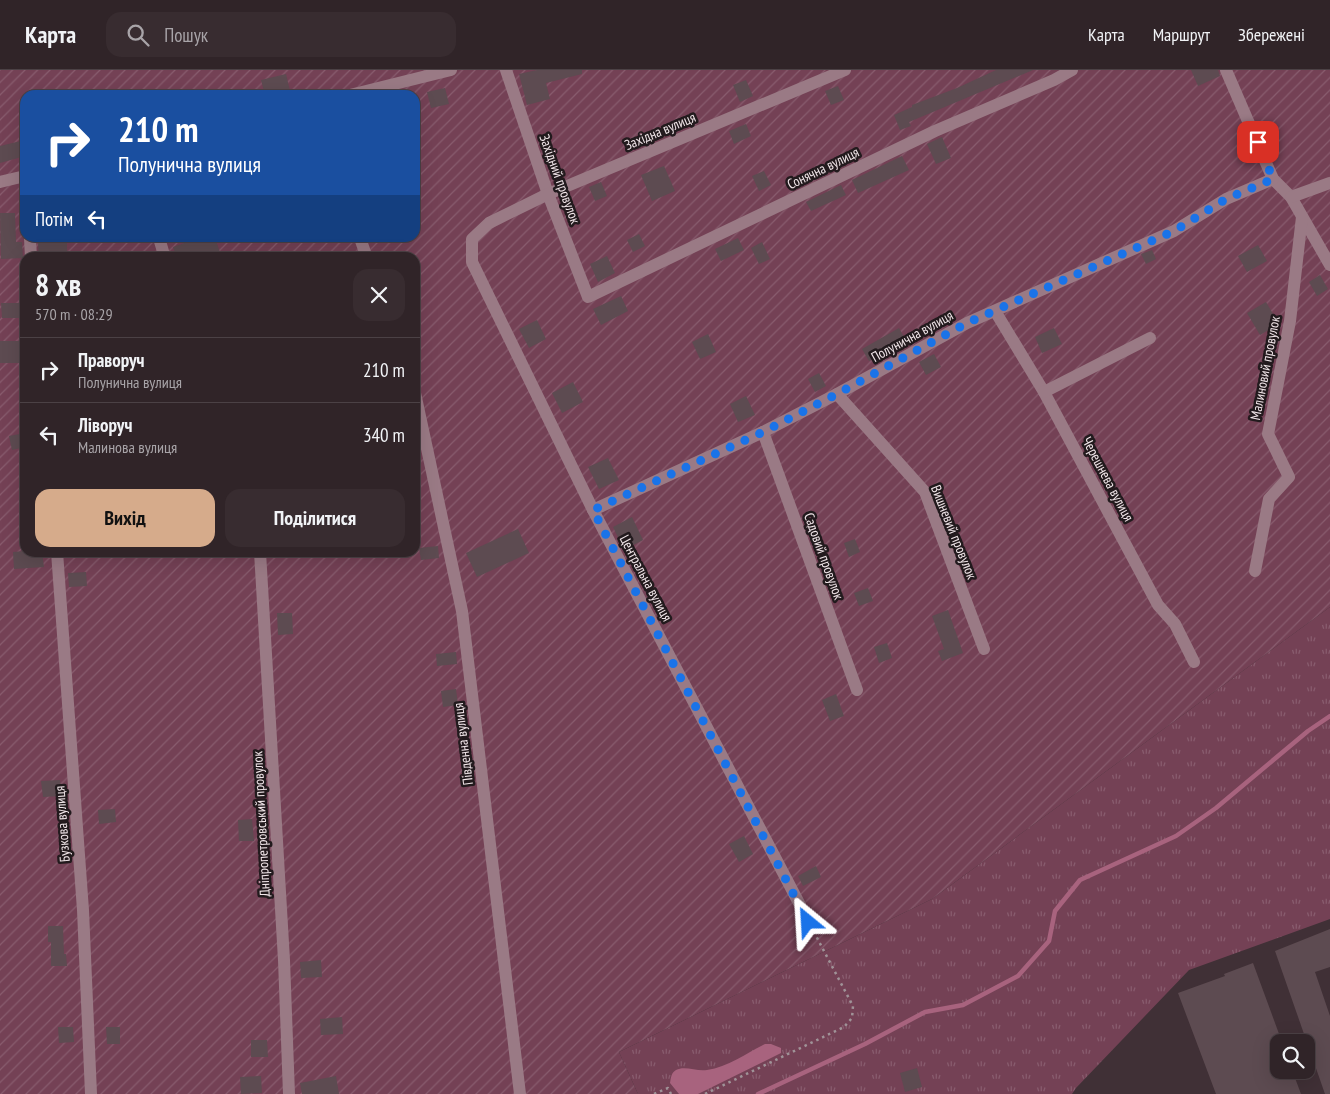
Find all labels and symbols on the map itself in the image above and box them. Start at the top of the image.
street label: Західна вулиця [622,108,698,154]
pin [1237,121,1279,163]
street label: Західний провулок [535,132,585,227]
street label: Сонячна вулиця [784,143,862,193]
street label: Полунична вулиця [868,306,956,366]
street label: Малиновий провулок [1246,314,1284,421]
street label: Черешнева вулиця [1078,434,1138,524]
street label: Вишневий провулок [927,482,981,582]
street label: Садовий провулок [800,510,848,602]
street label: Центральна вулиця [616,532,676,624]
street label: Південна вулиця [449,702,477,786]
street label: Дніпропетровський провулок [248,750,274,897]
street label: Бузкова вулиця [50,785,74,863]
position arrow [781,895,833,947]

